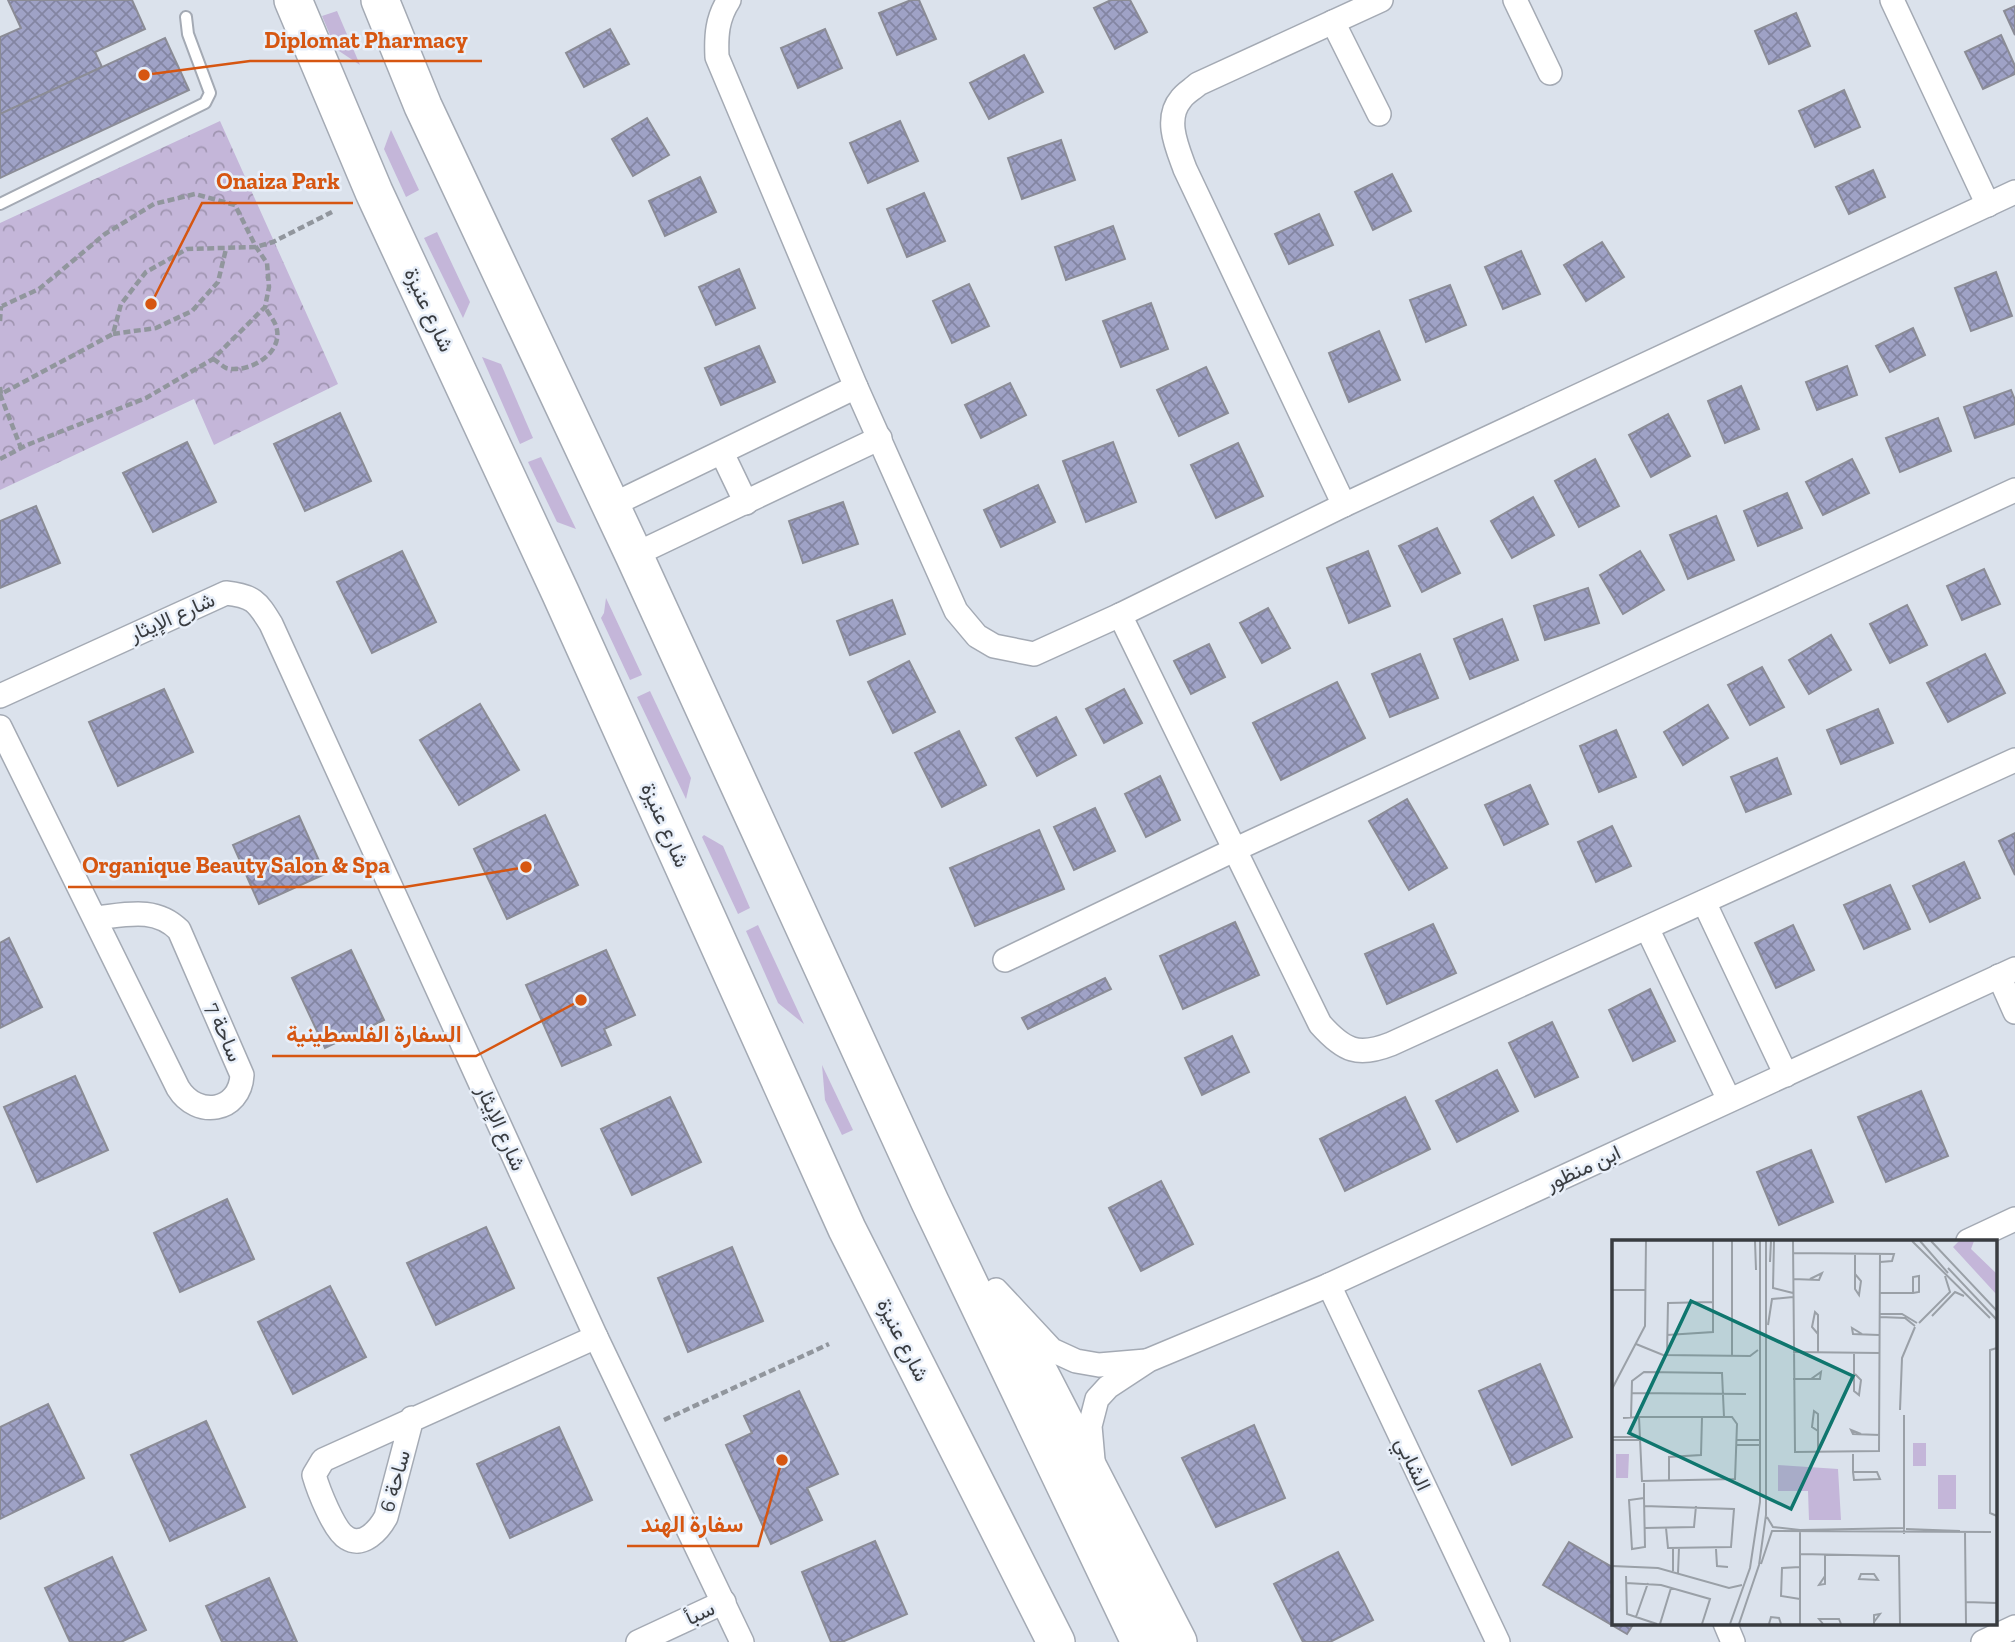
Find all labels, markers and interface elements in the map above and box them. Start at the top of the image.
callout: Diplomat Pharmacy [250,17,482,61]
text: Diplomat Pharmacy [264,26,469,54]
callout: Onaiza Park [202,159,353,203]
text: Onaiza Park [216,167,340,195]
street label: شارع عنيزة [397,264,460,357]
street label: شارع الإيثار [124,587,219,649]
street label: شارع عنيزة [634,779,695,872]
callout: Organique Beauty Salon & Spa [68,843,405,887]
text: Organique Beauty Salon & Spa [82,851,390,879]
street label: ساحة 7 [201,999,248,1065]
callout: السفارة الفلسطينية [272,1012,476,1056]
text: السفارة الفلسطينية [286,1020,462,1049]
street label: شارع الإيثار [469,1080,531,1175]
street label: ابن منظور [1540,1139,1625,1197]
inset map [1612,1240,1997,1624]
street label: شارع عنيزة [870,1294,935,1386]
street label: الشابي [1386,1433,1437,1497]
street label: ساحة 6 [374,1447,415,1515]
callout: سفارة الهند [627,1502,758,1546]
text: سفارة الهند [641,1510,743,1539]
street label: سبأ [681,1595,718,1630]

